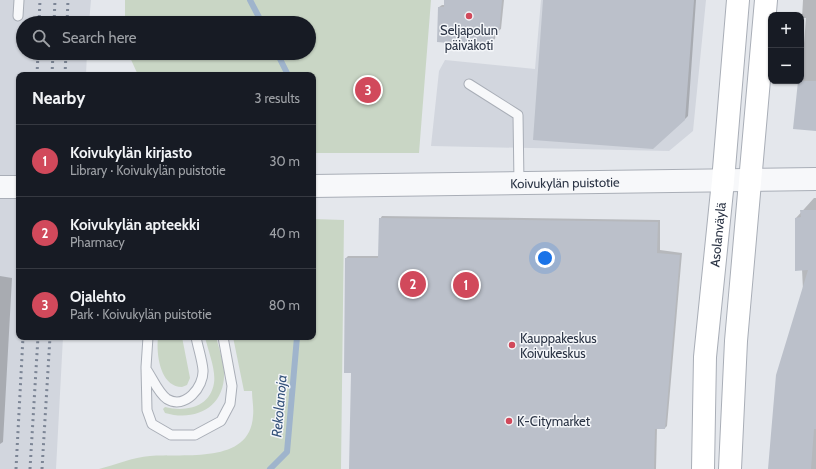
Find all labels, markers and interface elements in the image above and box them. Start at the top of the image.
marker: Seljapolun päiväkoti [464,11,474,21]
map controls [768,12,804,84]
button: + [768,12,804,48]
search box [16,16,316,60]
place label: Seljapolun päiväkoti [440,22,498,53]
icon: search [30,27,52,49]
text: Search here [62,29,137,47]
button: − [768,48,804,84]
pin: 3 [355,75,381,105]
text: Nearby [32,88,85,108]
text: 3 results [254,90,300,106]
text: Koivukylän kirjasto [70,144,192,162]
text: 1 [43,153,47,169]
text: 30 m [270,153,300,169]
text: Library · Koivukylän puistotie [70,162,226,178]
street label: Koivukylän puistotie [510,174,620,191]
street label: Asolanväylä [706,201,729,268]
text: Koivukylän apteekki [70,216,200,234]
text: 2 [42,225,48,241]
text: 40 m [269,225,300,241]
text: Pharmacy [70,234,125,250]
your location [535,248,555,268]
pin: 2 [400,269,426,299]
pin: 1 [453,270,479,300]
text: Ojalehto [70,288,126,306]
text: 3 [41,297,49,313]
text: 80 m [269,297,300,313]
text: Park · Koivukylän puistotie [70,306,212,322]
place label: Kauppakeskus Koivukeskus [520,330,597,361]
marker: Kauppakeskus Koivukeskus [507,340,517,350]
water label: Rekolanoja [267,374,291,438]
place label: K-Citymarket [517,413,591,429]
marker: K-Citymarket [504,416,514,426]

